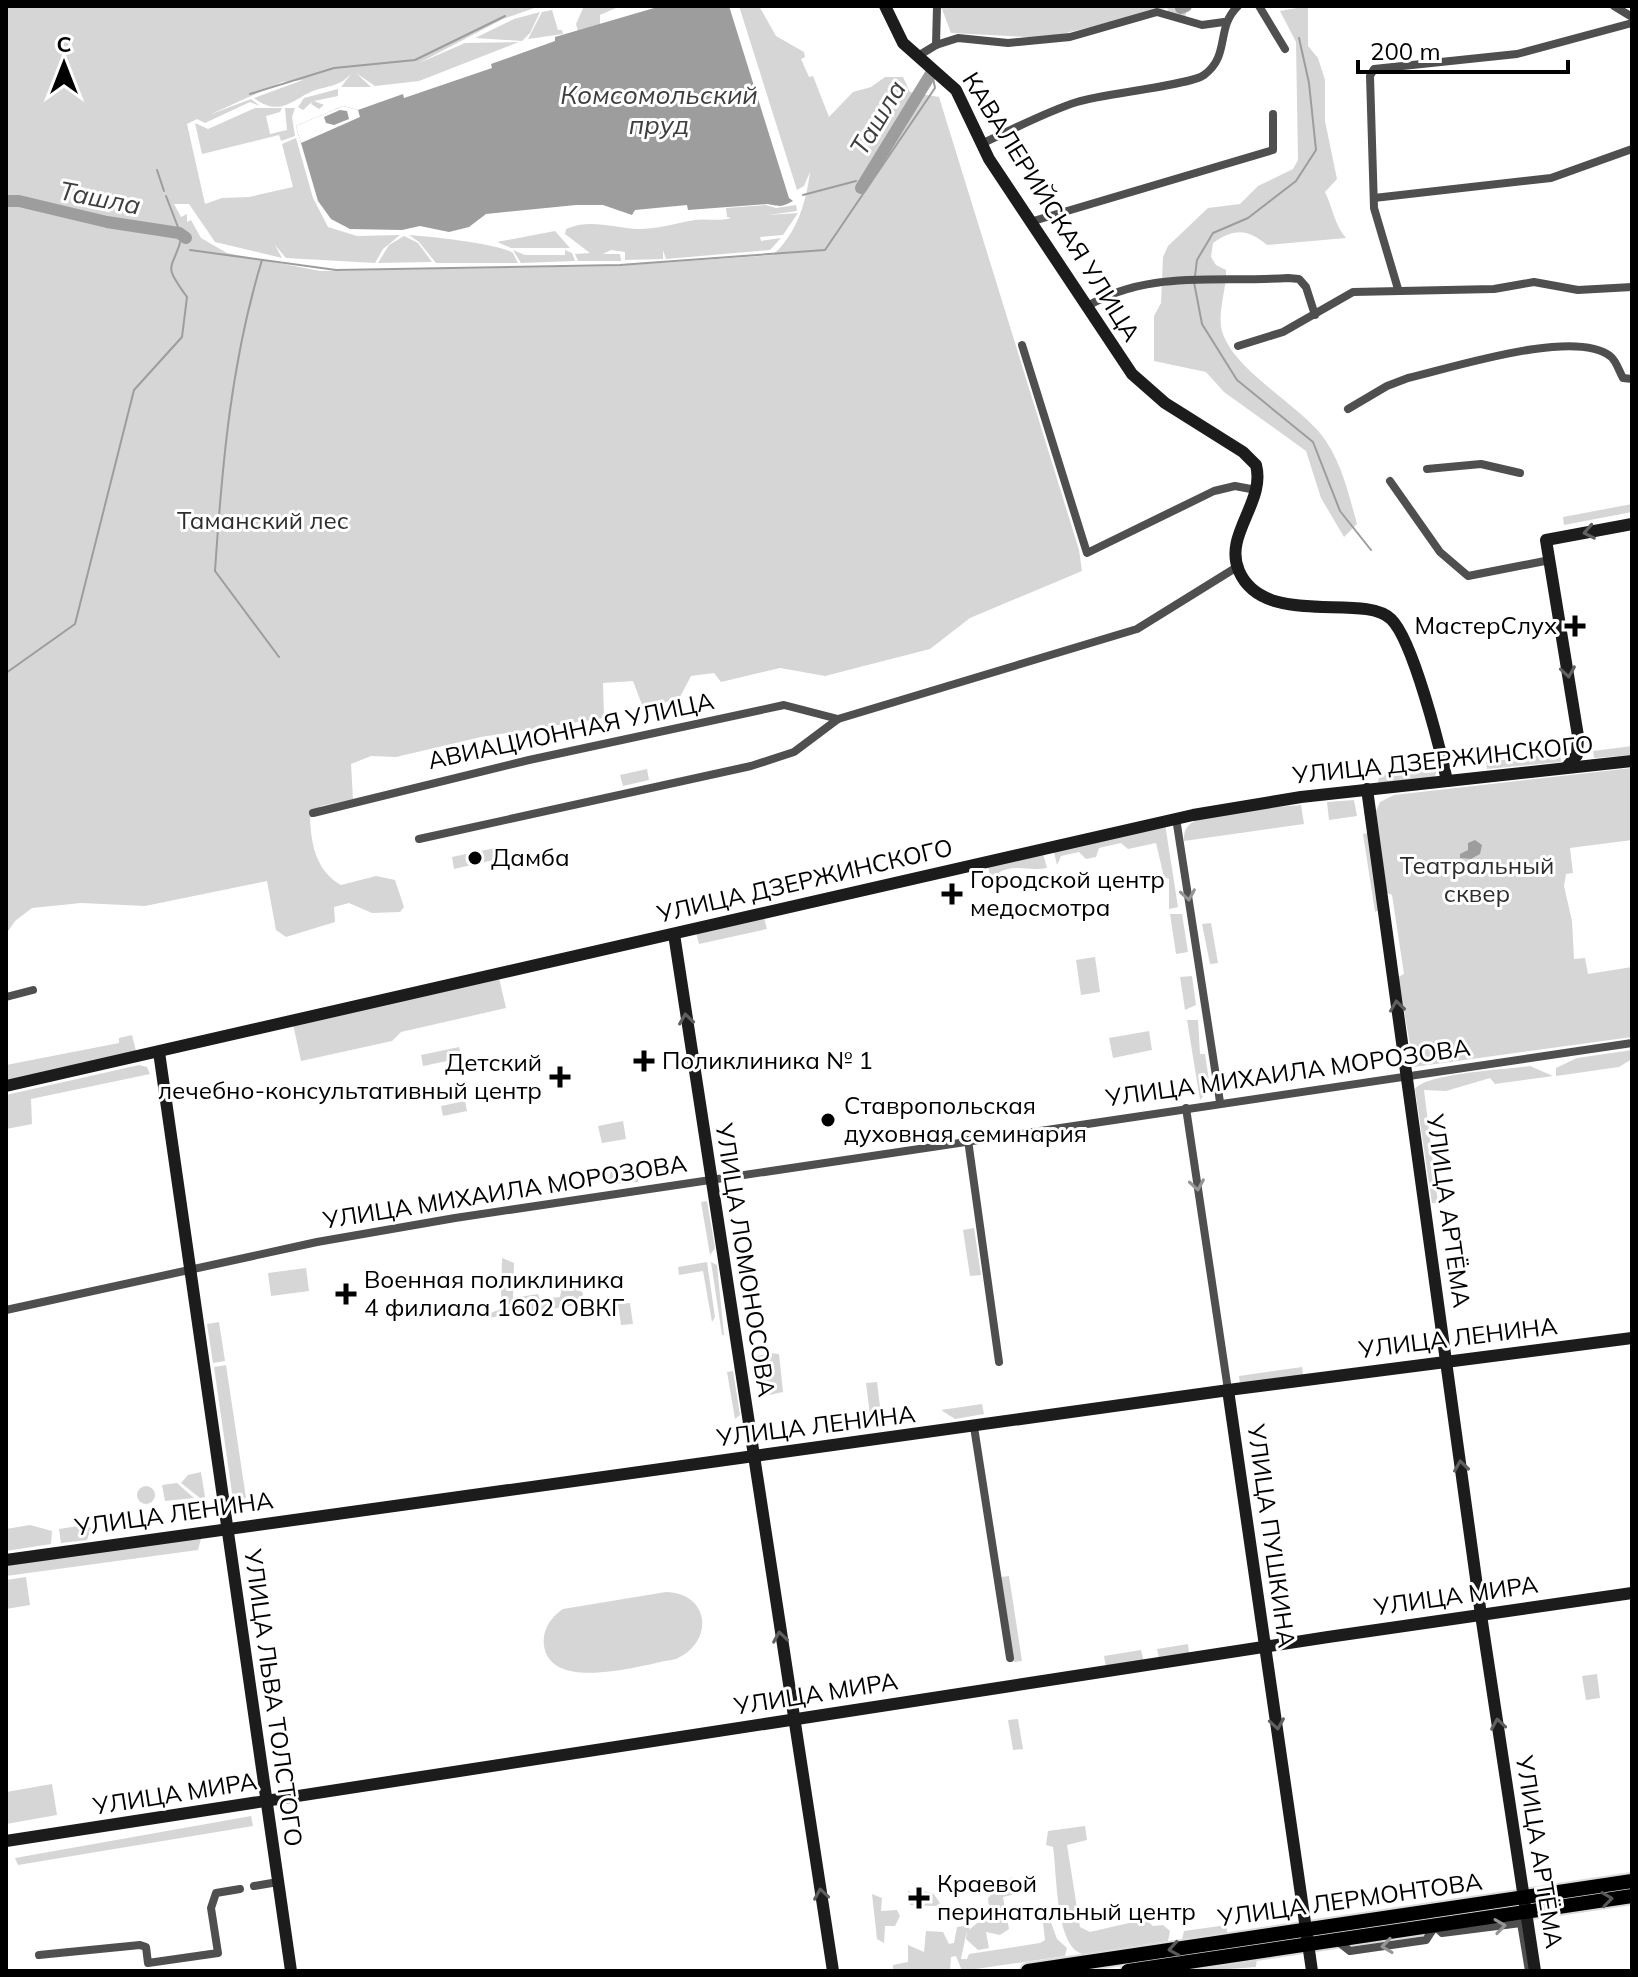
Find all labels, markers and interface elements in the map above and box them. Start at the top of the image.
north arrow [24,24,104,104]
scale bar [1358,24,1568,74]
text: С [56,30,72,58]
text: 200 m [1370,36,1441,66]
street label: КАВАЛЕРИЙСКАЯ УЛИЦА [957,66,1147,347]
water label: Ташла [842,74,913,161]
water label: Комсомольский пруд [560,78,758,141]
water label: Ташла [57,173,143,222]
park label: Таманский лес [177,505,349,535]
one-way arrow [1583,523,1596,540]
place label: МастерСлух [1414,610,1557,640]
marker: МастерСлух [1564,615,1586,637]
one-way arrow [1559,666,1576,679]
street label: АВИАЦИОННАЯ УЛИЦА [425,685,717,775]
street label: УЛИЦА ДЗЕРЖИНСКОГО [1290,728,1595,790]
street label: УЛИЦА ДЗЕРЖИНСКОГО [653,831,955,929]
place label: Дамба [491,842,570,872]
marker: Дамба [466,849,484,867]
park label: Театральный сквер [1400,850,1554,908]
place label: Городской центр медосмотра [970,864,1165,922]
marker: Городской центр медосмотра [941,883,963,905]
one-way arrow [1179,889,1196,902]
one-way arrow [1389,999,1406,1013]
one-way arrow [678,1012,695,1026]
street label: УЛИЦА МИХАИЛА МОРОЗОВА [1103,1032,1472,1113]
place label: Поликлиника № 1 [662,1045,873,1075]
place label: Детский лечебно-консультативный центр [158,1047,542,1105]
marker: Поликлиника № 1 [633,1050,655,1072]
marker: Детский лечебно-консультативный центр [549,1066,571,1088]
place label: Ставропольская духовная семинария [844,1090,1087,1148]
marker: Ставропольская духовная семинария [819,1111,837,1129]
street label: УЛИЦА АРТЁМА [1420,1111,1477,1310]
street label: УЛИЦА ЛОМОНОСОВА [709,1120,782,1399]
street label: УЛИЦА МИХАИЛА МОРОЗОВА [320,1147,689,1235]
one-way arrow [1188,1178,1205,1192]
place label: Военная поликлиника 4 филиала 1602 ОВКГ [364,1264,624,1322]
marker: Военная поликлиника 4 филиала 1602 ОВКГ [335,1283,357,1305]
street label: УЛИЦА ЛЕНИНА [1356,1310,1559,1364]
street label: УЛИЦА ЛЕНИНА [714,1398,917,1452]
street label: УЛИЦА ПУШКИНА [1241,1421,1303,1650]
one-way arrow [1453,1459,1470,1473]
street label: УЛИЦА ЛЕНИНА [72,1484,275,1542]
street label: УЛИЦА ЛЬВА ТОЛСТОГО [238,1546,310,1848]
street label: УЛИЦА МИРА [1371,1569,1540,1622]
one-way arrow [773,1630,790,1644]
street label: УЛИЦА МИРА [731,1665,900,1721]
one-way arrow [1267,1717,1284,1731]
one-way arrow [1490,1717,1507,1730]
street label: УЛИЦА АРТЁМА [1510,1752,1570,1951]
street label: УЛИЦА МИРА [90,1765,259,1821]
street label: УЛИЦА ЛЕРМОНТОВА [1215,1866,1484,1933]
place label: Краевой перинатальный центр [937,1868,1196,1926]
one-way arrow [813,1887,830,1901]
marker: Краевой перинатальный центр [908,1887,930,1909]
one-way arrow [1600,1891,1614,1908]
one-way arrow [1494,1917,1507,1934]
one-way arrow [1380,1937,1394,1954]
one-way arrow [1167,1940,1181,1957]

